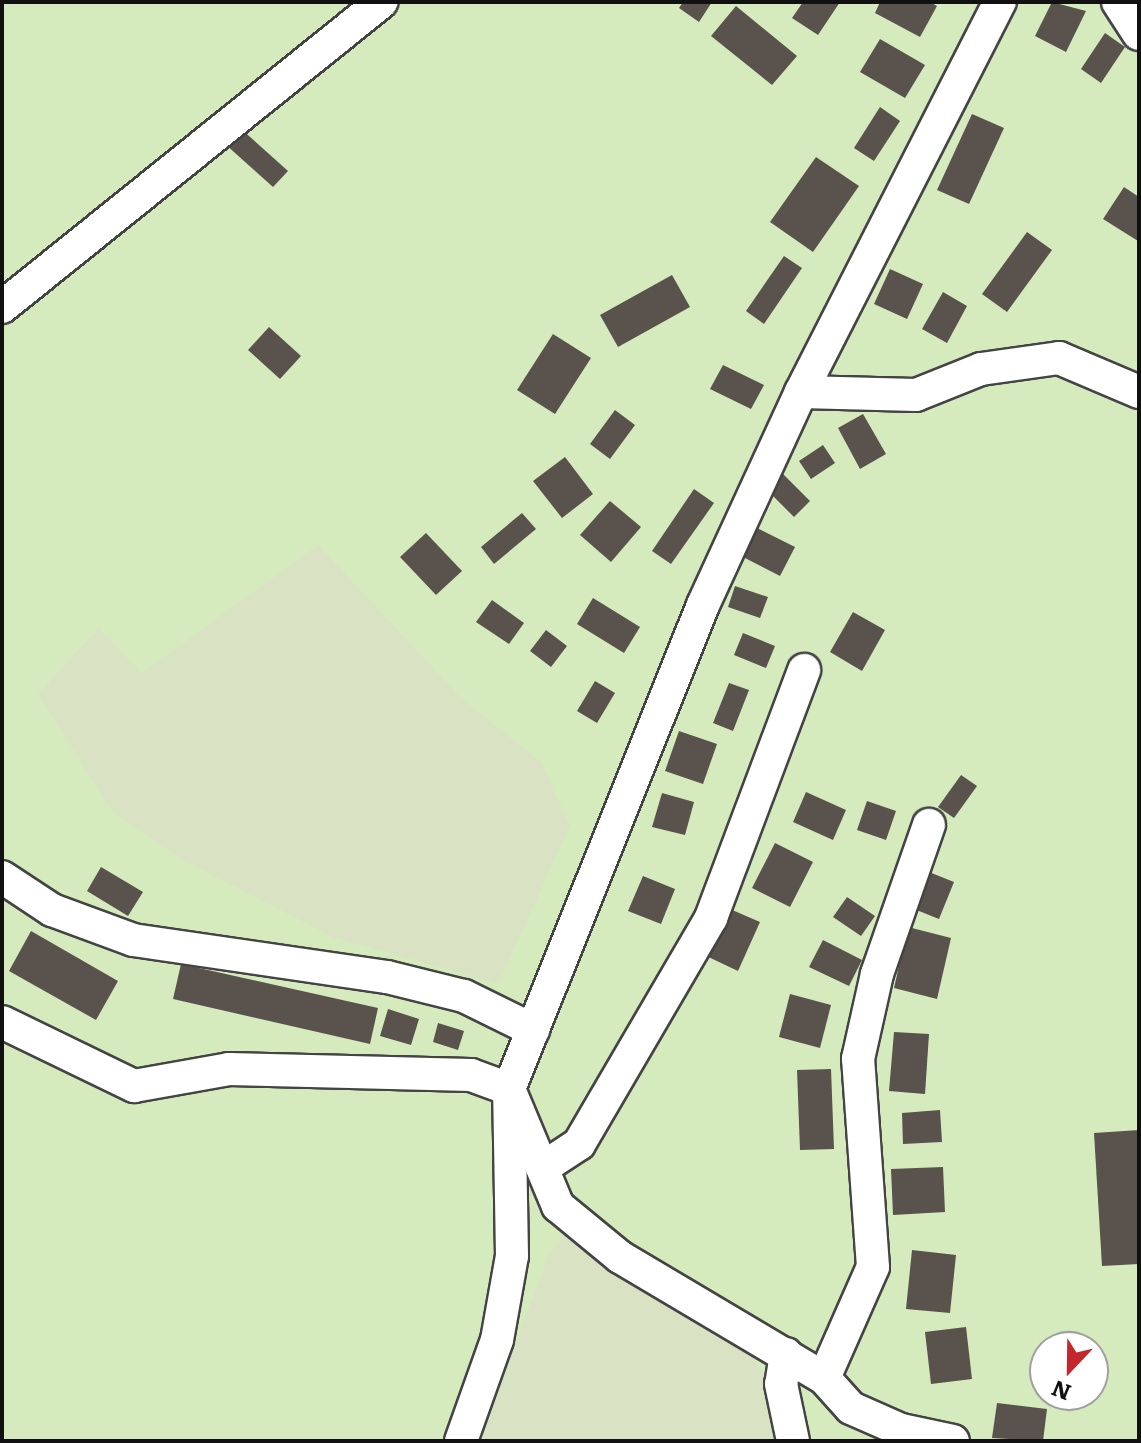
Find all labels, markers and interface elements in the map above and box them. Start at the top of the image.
north arrow [1029,1331,1109,1411]
text: N [1046,1373,1075,1411]

